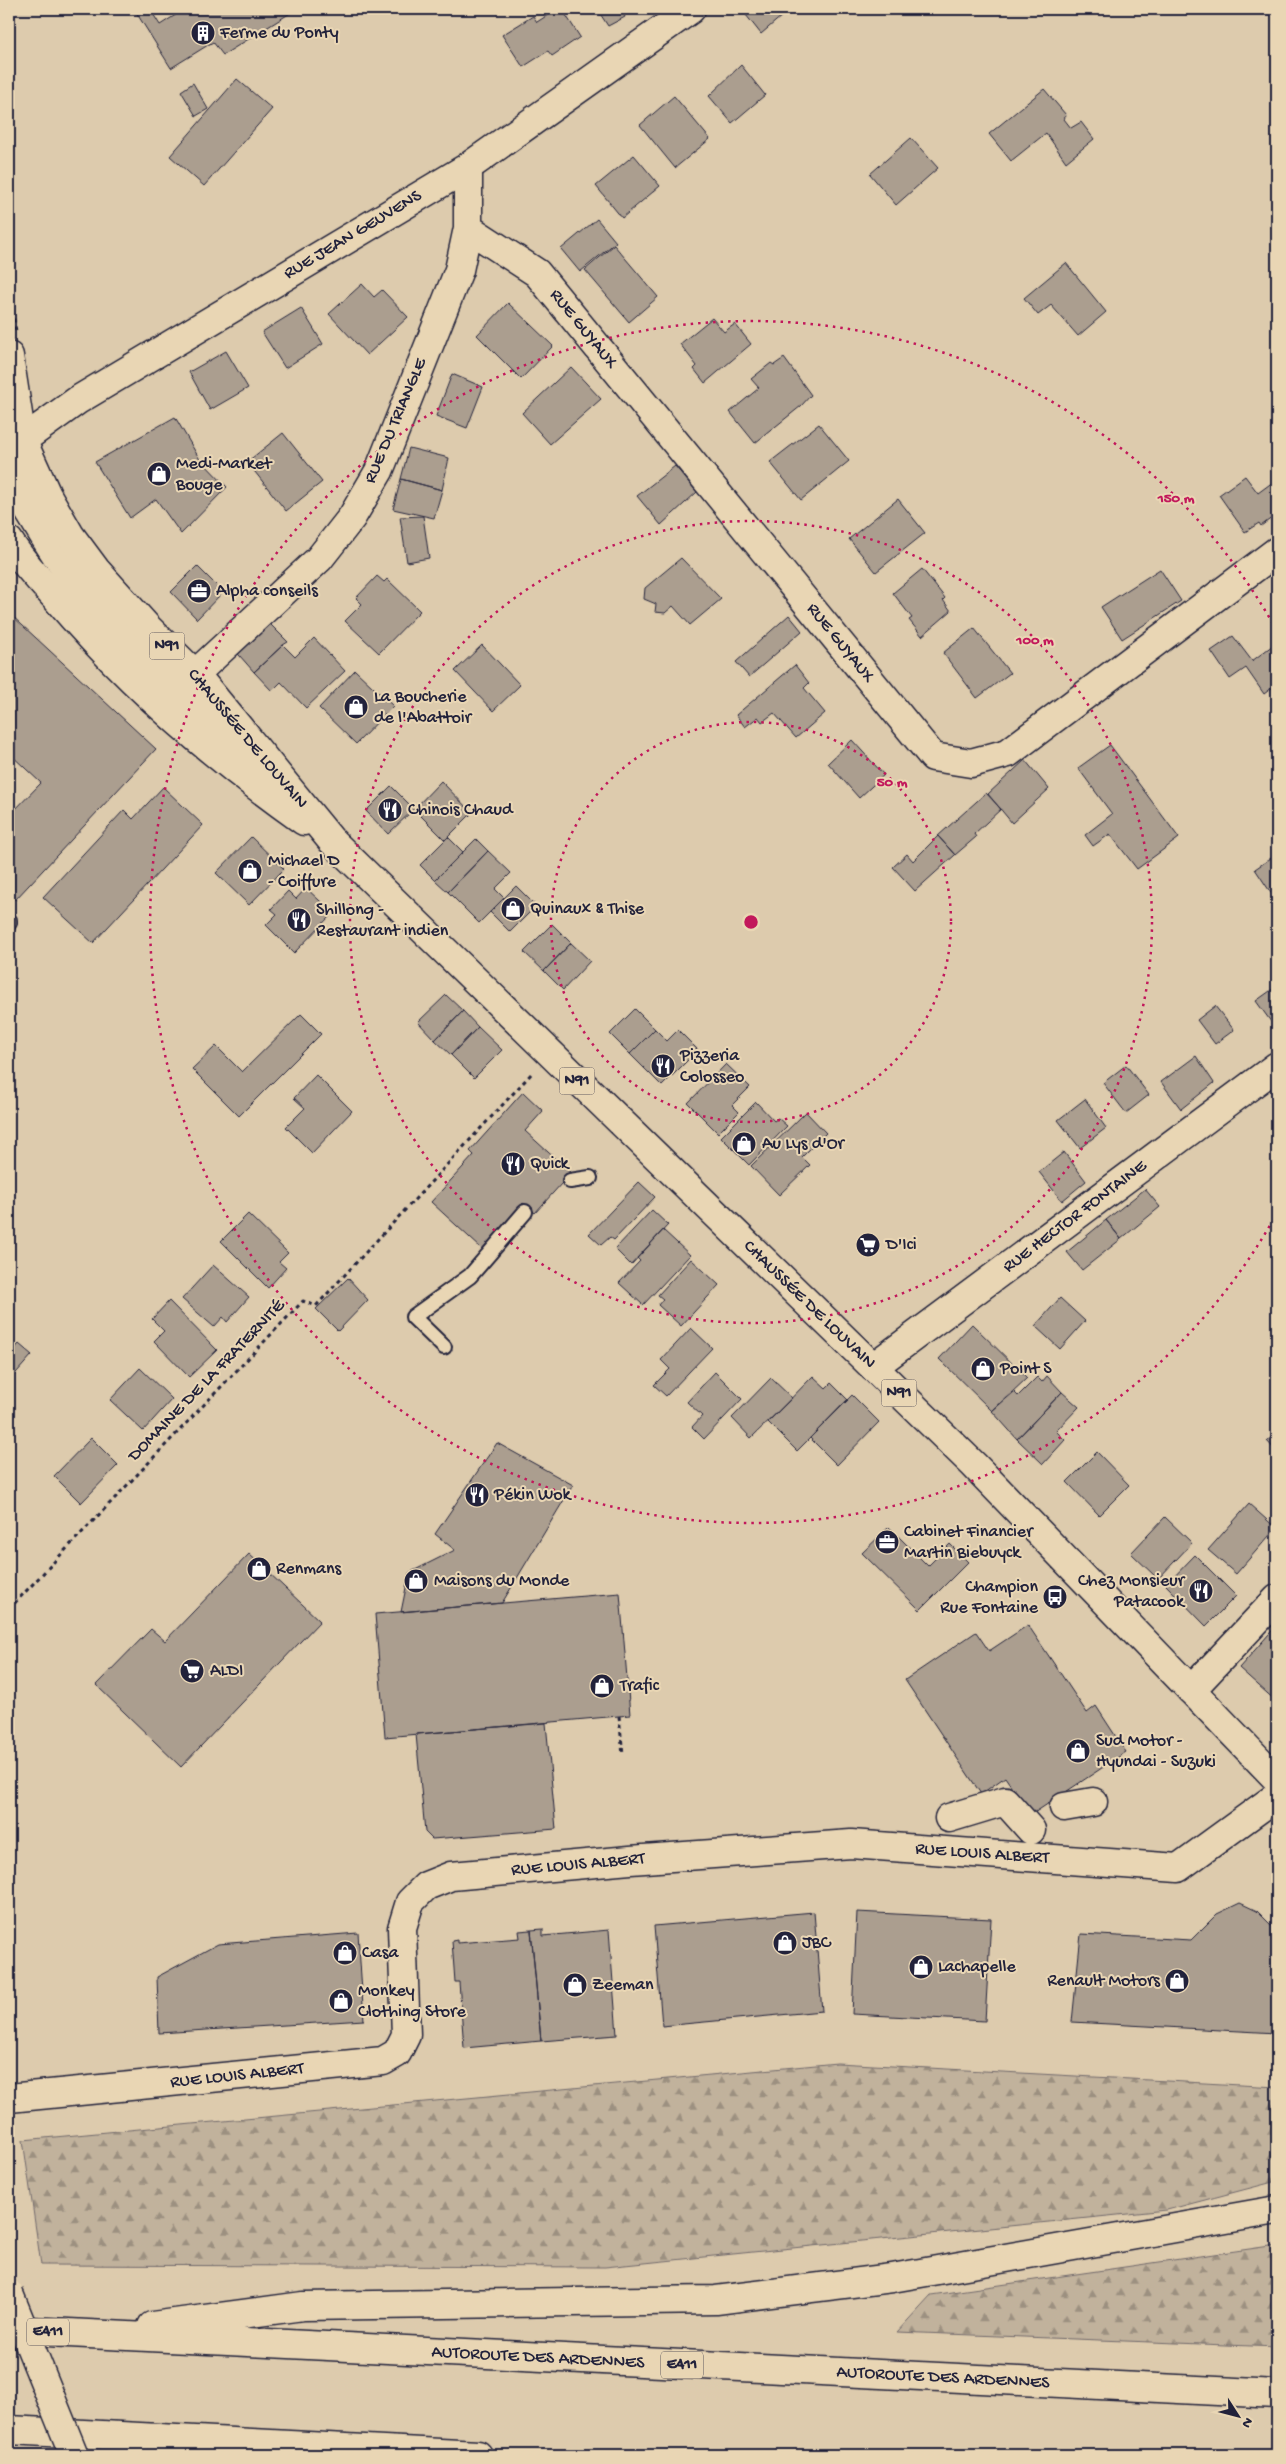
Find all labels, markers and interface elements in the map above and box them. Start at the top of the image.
building icon: Ferme du Ponty [190,20,216,46]
place label: Ferme du Ponty [219,23,339,44]
street label: RUE JEAN GEUVENS [280,185,426,284]
street label: RUE GUYAUX [545,285,622,374]
street label: RUE DU TRIANGLE [360,355,432,487]
place label: Medi-Market Bouge [175,454,273,496]
shop icon: Medi-Market Bouge [146,461,172,487]
text: 150 m [1157,490,1195,508]
office icon: Alpha conseils [186,578,212,604]
place label: Alpha conseils [216,581,319,602]
street label: RUE GUYAUX [802,599,879,688]
road number: N91 [150,632,184,659]
text: 100 m [1015,632,1054,650]
street label: CHAUSSÉE DE LOUVAIN [182,665,312,813]
place label: La Boucherie de l'Abattoir [374,687,473,729]
shop icon: La Boucherie de l'Abattoir [343,694,369,720]
text: 50 m [877,774,908,792]
restaurant icon: Chinois Chaud [377,797,403,823]
place label: Chinois Chaud [408,800,514,821]
place label: Michael D - Coiffure [268,851,340,893]
shop icon: Michael D - Coiffure [237,858,263,884]
shop icon: Quinaux & Thise [500,896,526,922]
place label: Quinaux & Thise [530,899,645,920]
place label: Shillong - Restaurant indien [316,900,449,942]
restaurant icon: Shillong - Restaurant indien [286,907,312,933]
centre of rings [742,913,760,931]
place label: Pizzeria Colosseo [679,1046,744,1088]
restaurant icon: Pizzeria Colosseo [650,1053,676,1079]
road number: N91 [560,1068,594,1094]
shop icon: Au Lys d'Or [731,1131,757,1157]
place label: Au Lys d'Or [762,1134,846,1155]
restaurant icon: Quick [500,1151,526,1177]
place label: Quick [530,1154,571,1175]
street label: RUE HECTOR FONTAINE [999,1156,1152,1278]
supermarket icon: D'Ici [855,1232,881,1258]
place label: D'Ici [885,1235,917,1256]
street label: CHAUSSÉE DE LOUVAIN [738,1236,880,1374]
street label: DOMAINE DE LA FRATERNITÉ [123,1295,290,1467]
shop icon: Point S [970,1356,996,1382]
place label: Point S [999,1359,1052,1380]
road number: N91 [882,1380,916,1406]
restaurant icon: Pékin Wok [464,1482,490,1508]
place label: Pékin Wok [493,1485,573,1506]
place label: Cabinet Financier Martin Biebuyck [904,1522,1034,1564]
office icon: Cabinet Financier Martin Biebuyck [874,1529,900,1555]
shop icon: Renmans [246,1556,272,1582]
place label: Renmans [276,1559,343,1580]
shop icon: Maisons du Monde [403,1568,429,1594]
place label: Maisons du Monde [434,1571,570,1592]
place label: Chez Monsieur Patacook [1078,1571,1186,1613]
place label: Champion Rue Fontaine [940,1577,1039,1619]
restaurant icon: Chez Monsieur Patacook [1188,1578,1214,1604]
bus stop icon: Champion Rue Fontaine [1042,1584,1068,1610]
supermarket icon: ALDI [179,1658,205,1684]
place label: ALDI [210,1661,243,1682]
shop icon: Trafic [589,1673,615,1699]
place label: Trafic [619,1676,660,1697]
place label: Sud Motor - Hyundai - Suzuki [1096,1731,1216,1773]
shop icon: Sud Motor - Hyundai - Suzuki [1065,1738,1091,1764]
street label: RUE LOUIS ALBERT [914,1839,1051,1869]
street label: RUE LOUIS ALBERT [510,1849,647,1881]
shop icon: JBC [772,1930,798,1956]
place label: JBC [802,1933,832,1954]
shop icon: Casa [332,1940,358,1966]
place label: Casa [362,1943,399,1964]
shop icon: Lachapelle [908,1954,934,1980]
place label: Lachapelle [938,1957,1016,1978]
shop icon: Renault Motors [1164,1968,1190,1994]
place label: Renault Motors [1047,1971,1161,1992]
shop icon: Zeeman [562,1972,588,1998]
place label: Zeeman [592,1975,654,1996]
place label: Monkey Clothing Store [358,1981,466,2023]
shop icon: Monkey Clothing Store [328,1988,354,2014]
street label: RUE LOUIS ALBERT [169,2058,306,2093]
road number: E411 [27,2318,69,2346]
street label: AUTOROUTE DES ARDENNES [431,2342,646,2374]
road number: E411 [661,2352,703,2378]
street label: AUTOROUTE DES ARDENNES [836,2362,1051,2394]
north arrow [1214,2392,1264,2442]
text: N [1237,2413,1256,2431]

